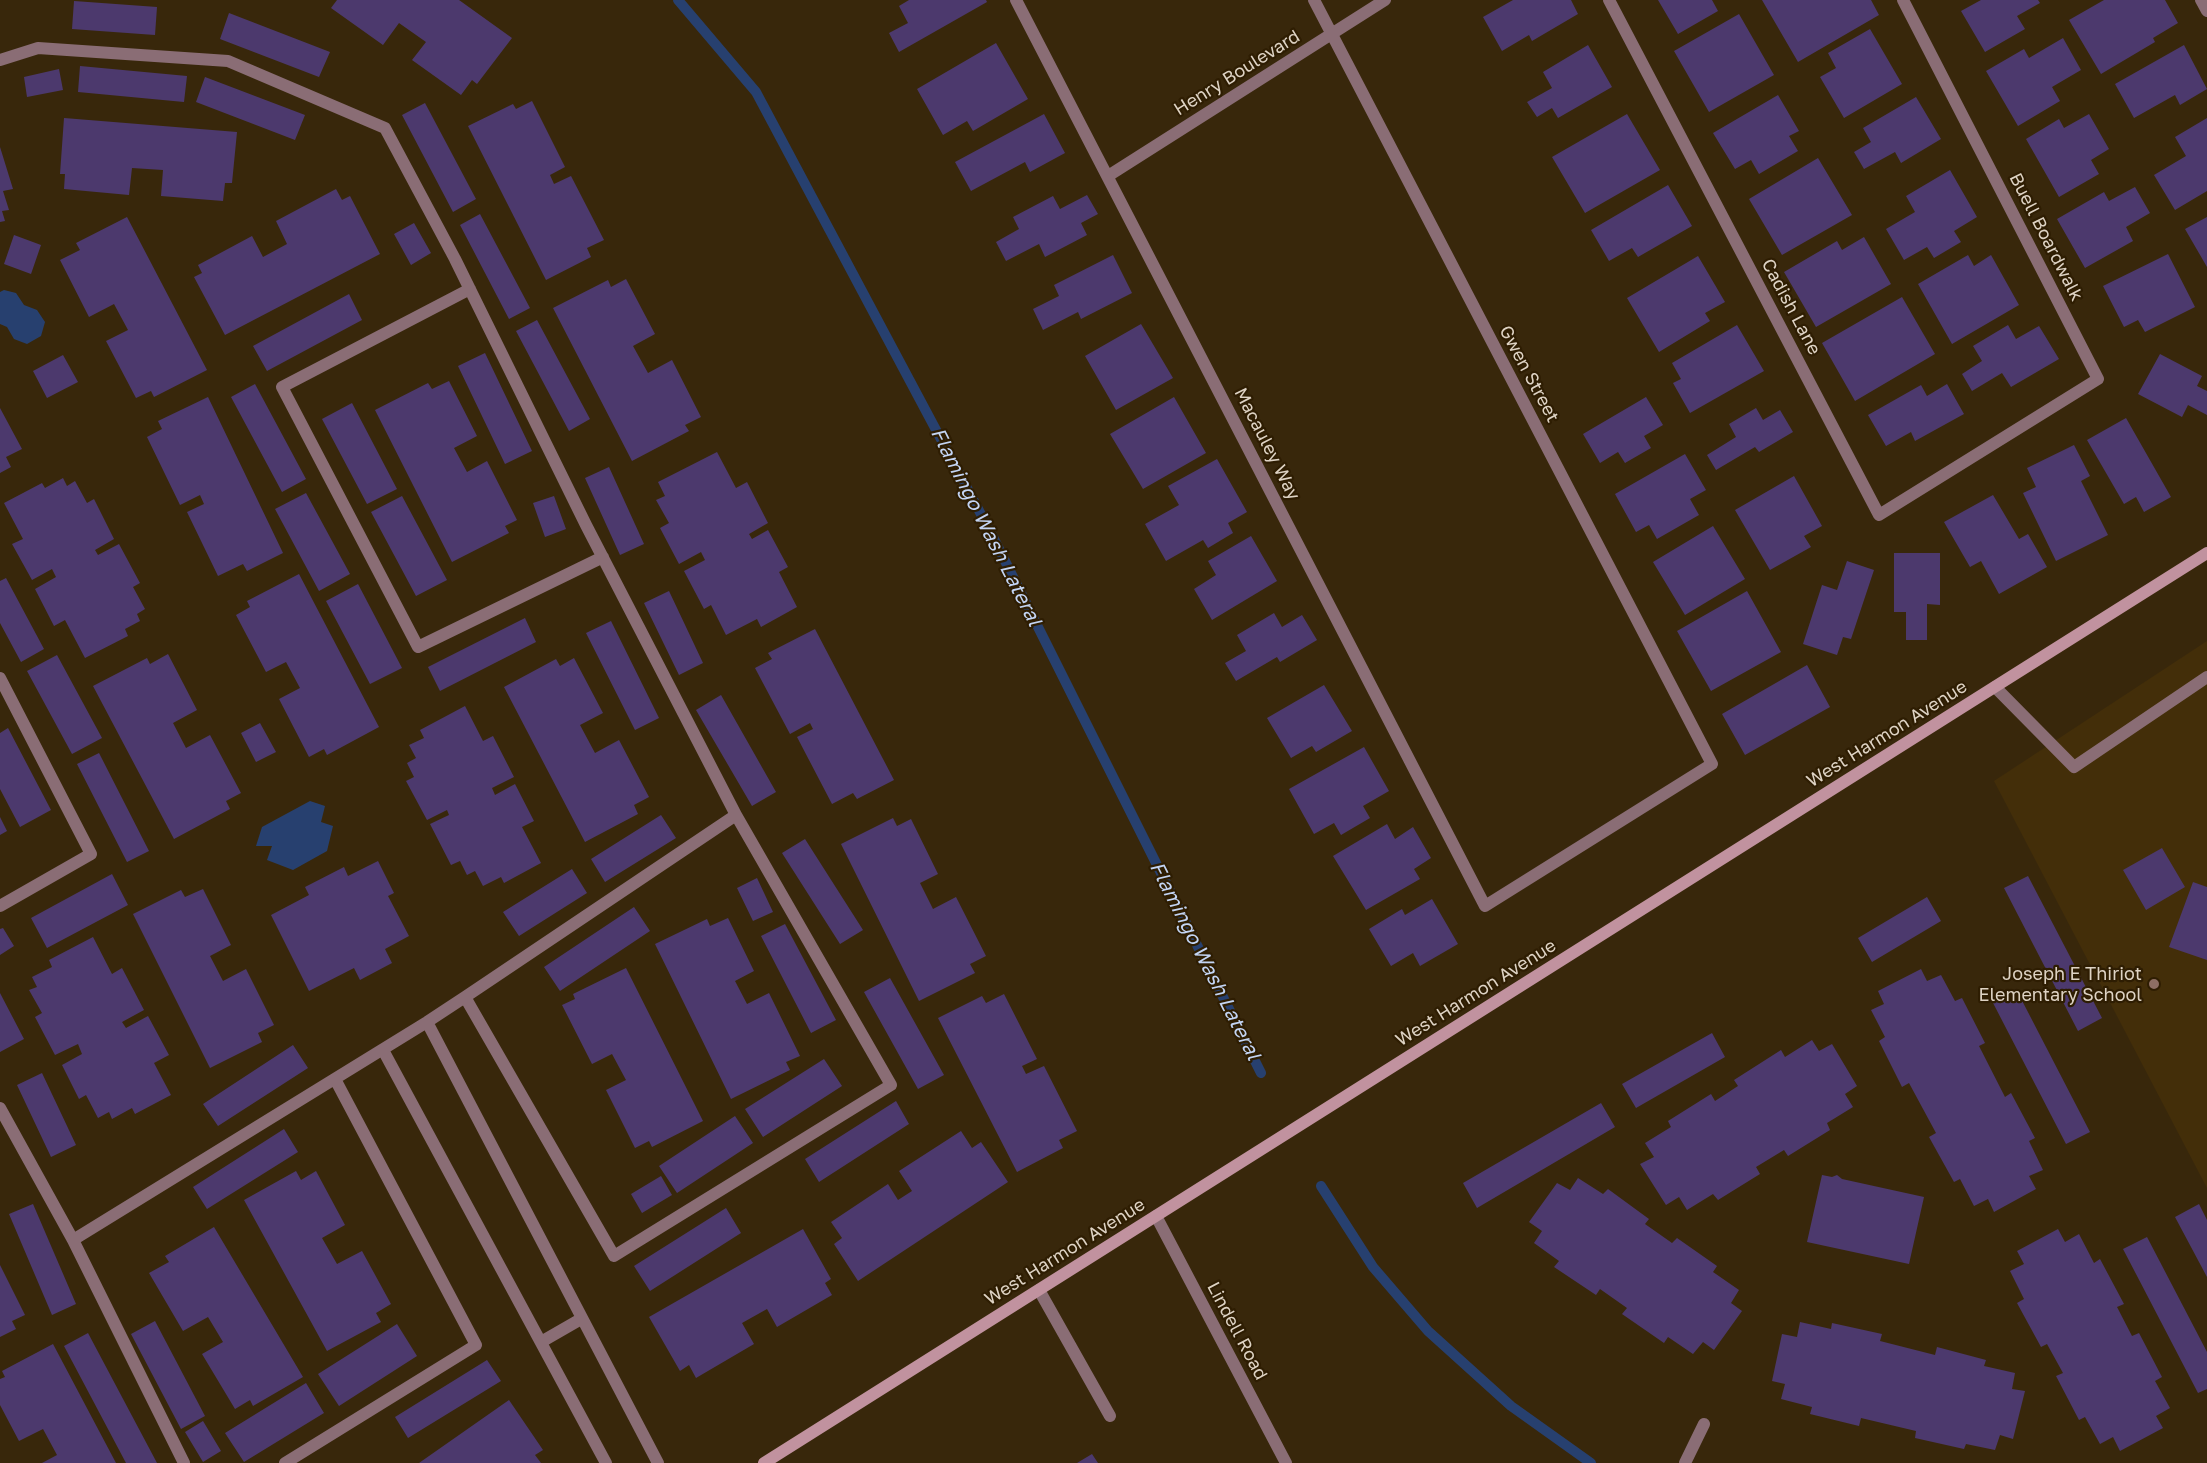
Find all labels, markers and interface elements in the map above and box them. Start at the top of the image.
street label: Henry Boulevard [1170,26,1304,120]
street label: Buell Boardwalk [2004,169,2088,305]
street label: Cadish Lane [1757,255,1825,359]
street label: Gwen Street [1494,322,1564,426]
street label: Macauley Way [1229,384,1305,504]
water label: Flamingo Wash Lateral [925,424,1047,630]
street label: West Harmon Avenue [1803,676,1971,792]
water label: Flamingo Wash Lateral [1144,858,1266,1064]
street label: West Harmon Avenue [1392,935,1560,1051]
place label: Joseph E Thiriot Elementary School [1978,963,2142,1006]
marker: Joseph E Thiriot Elementary School [2147,977,2161,991]
street label: West Harmon Avenue [981,1194,1149,1310]
street label: Lindell Road [1202,1278,1272,1384]

